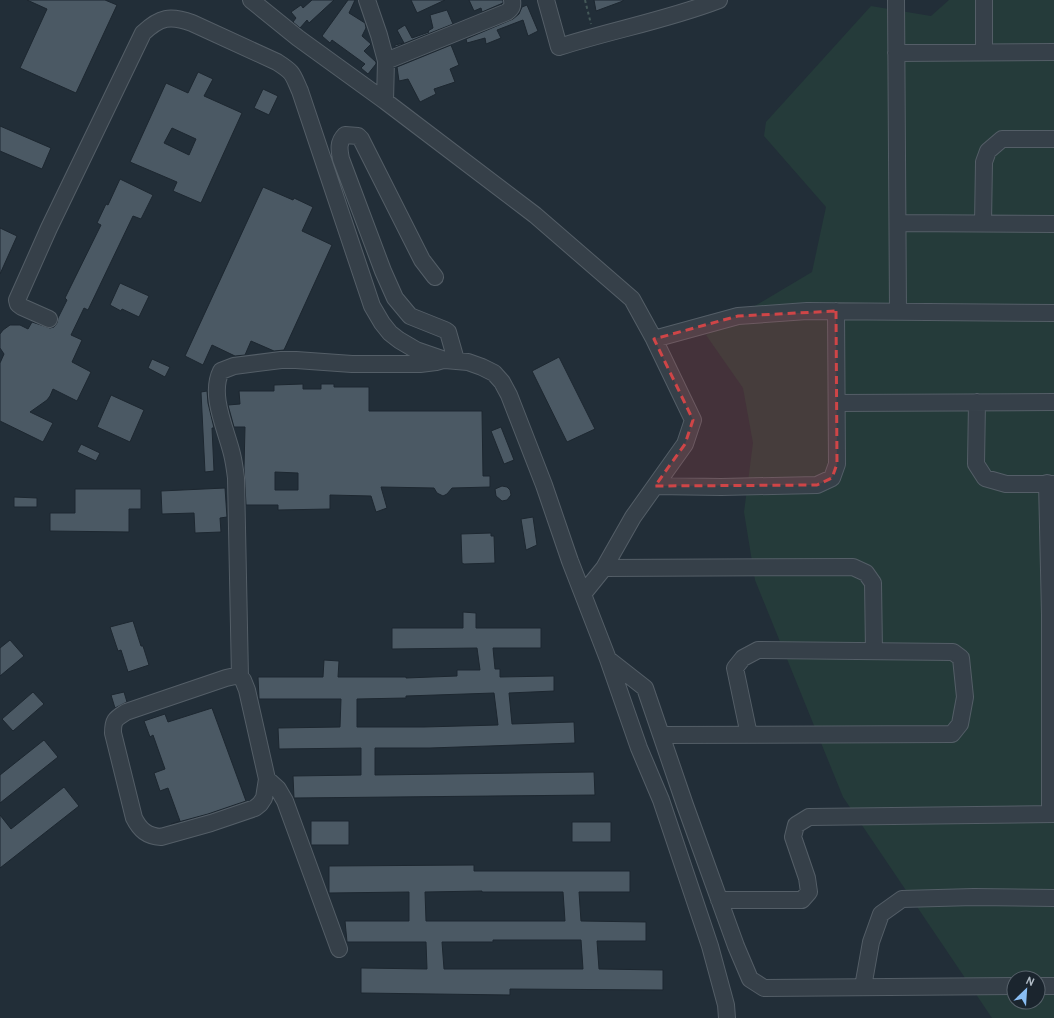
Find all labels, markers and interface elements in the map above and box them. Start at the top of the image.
north arrow [1006,970,1046,1010]
text: N [1023,974,1036,990]

